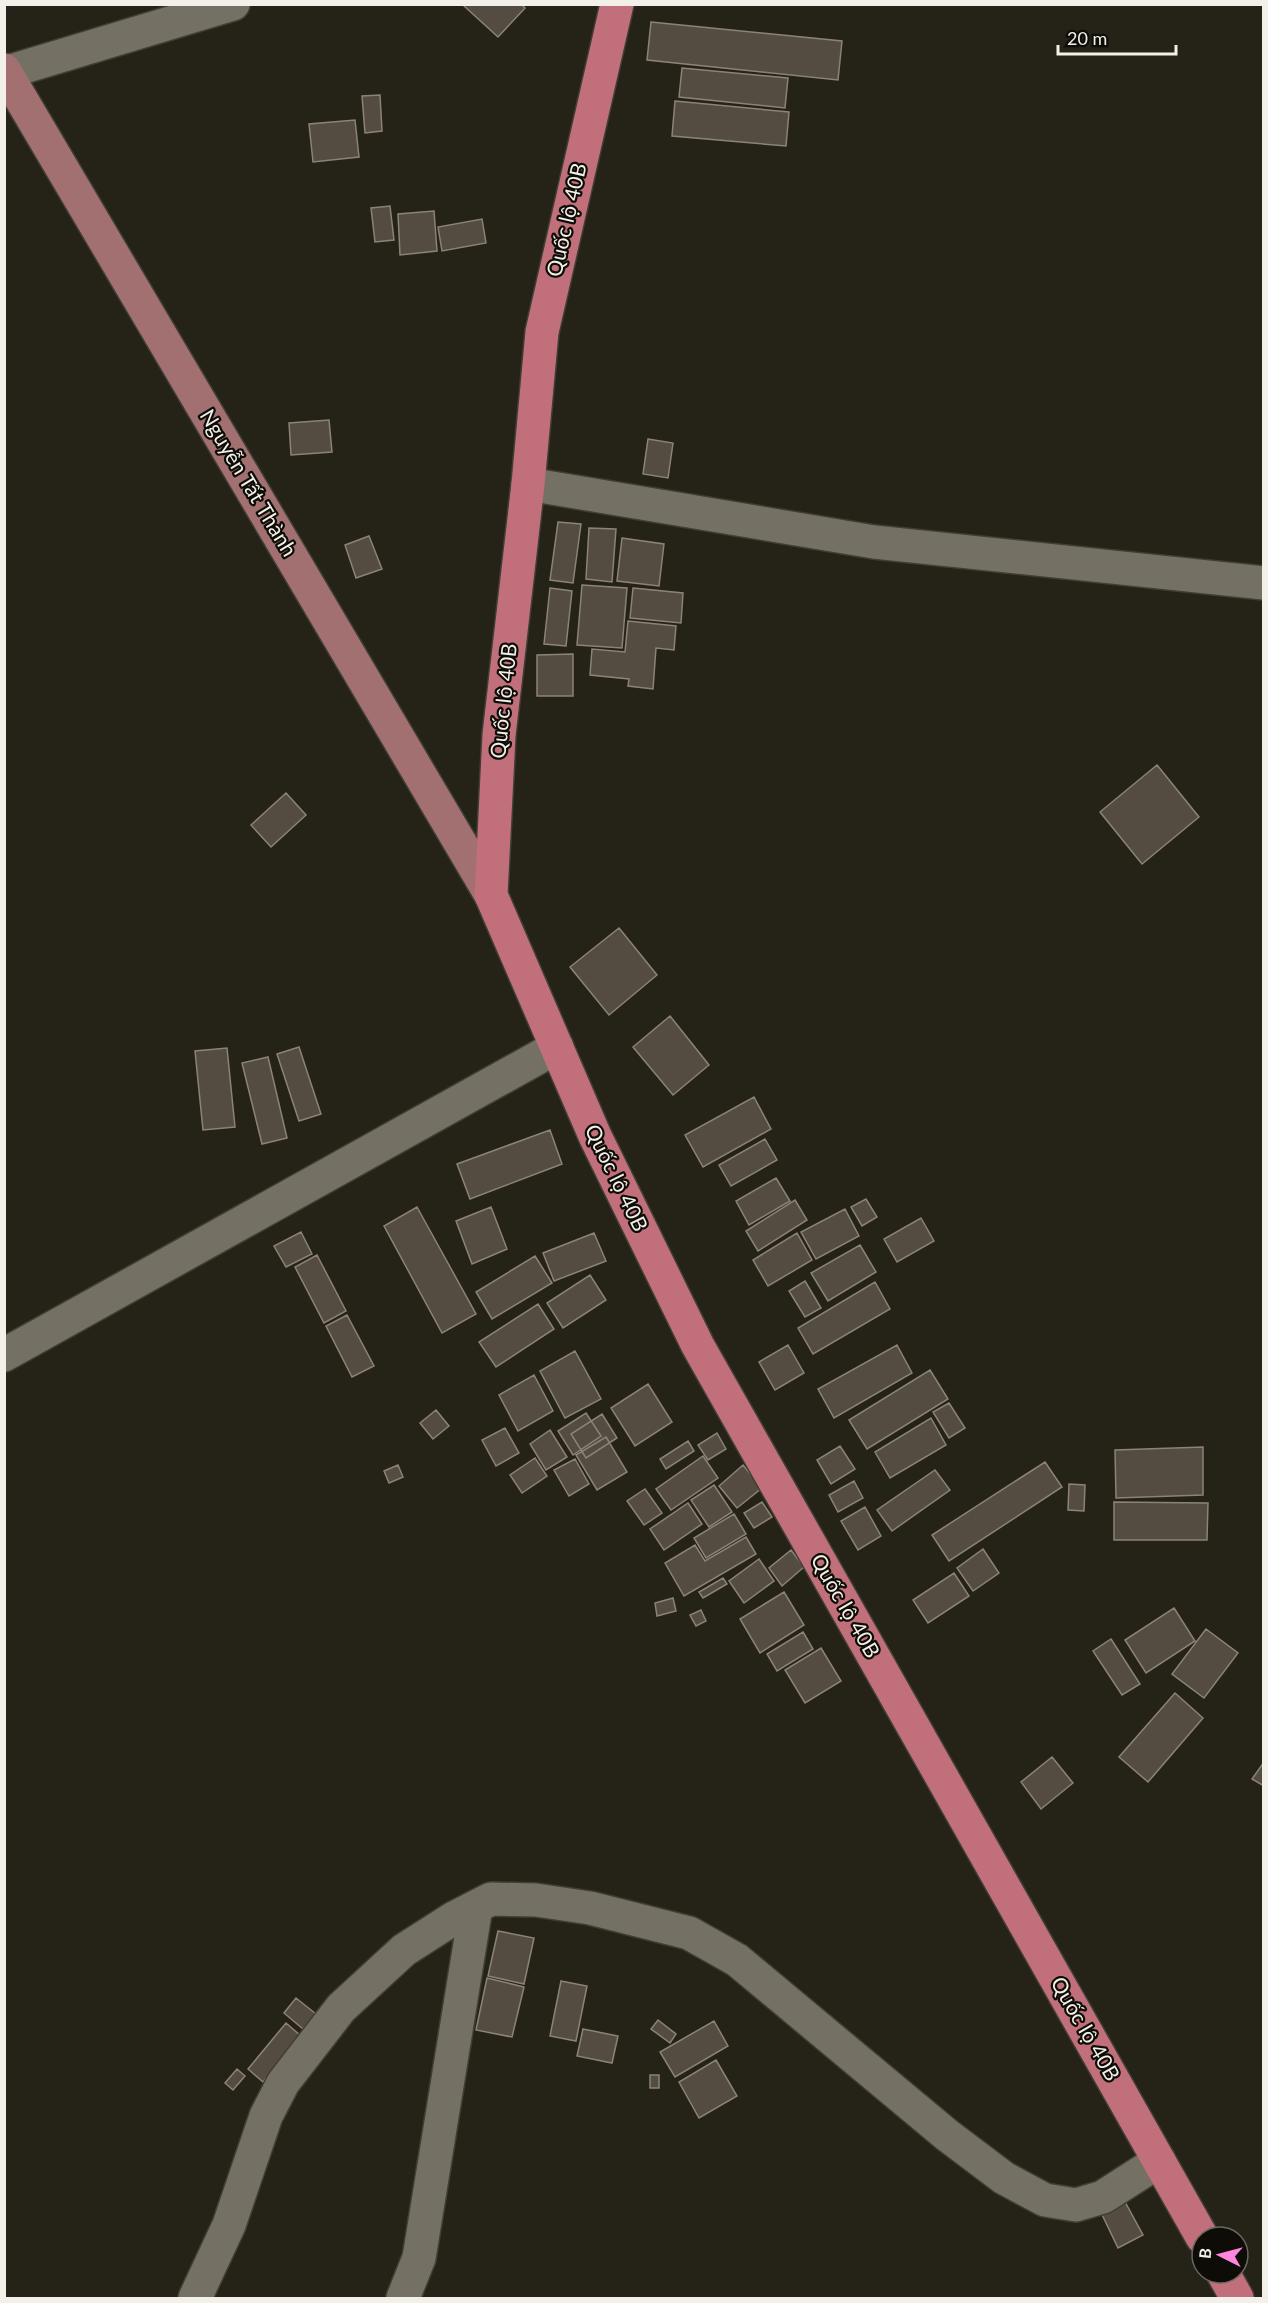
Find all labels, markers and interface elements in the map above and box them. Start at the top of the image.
scale bar [1058,18,1176,56]
text: 20 m [1067,27,1107,49]
street label: Quốc lộ 40B [540,160,591,279]
street label: Nguyễn Tất Thành [196,404,303,560]
street label: Quốc lộ 40B [484,642,521,760]
street label: Quốc lộ 40B [581,1120,654,1235]
street label: Quốc lộ 40B [807,1549,886,1662]
street label: Quốc lộ 40B [1047,1972,1126,2085]
north arrow [1190,2225,1250,2285]
text: B [1195,2247,1215,2260]

